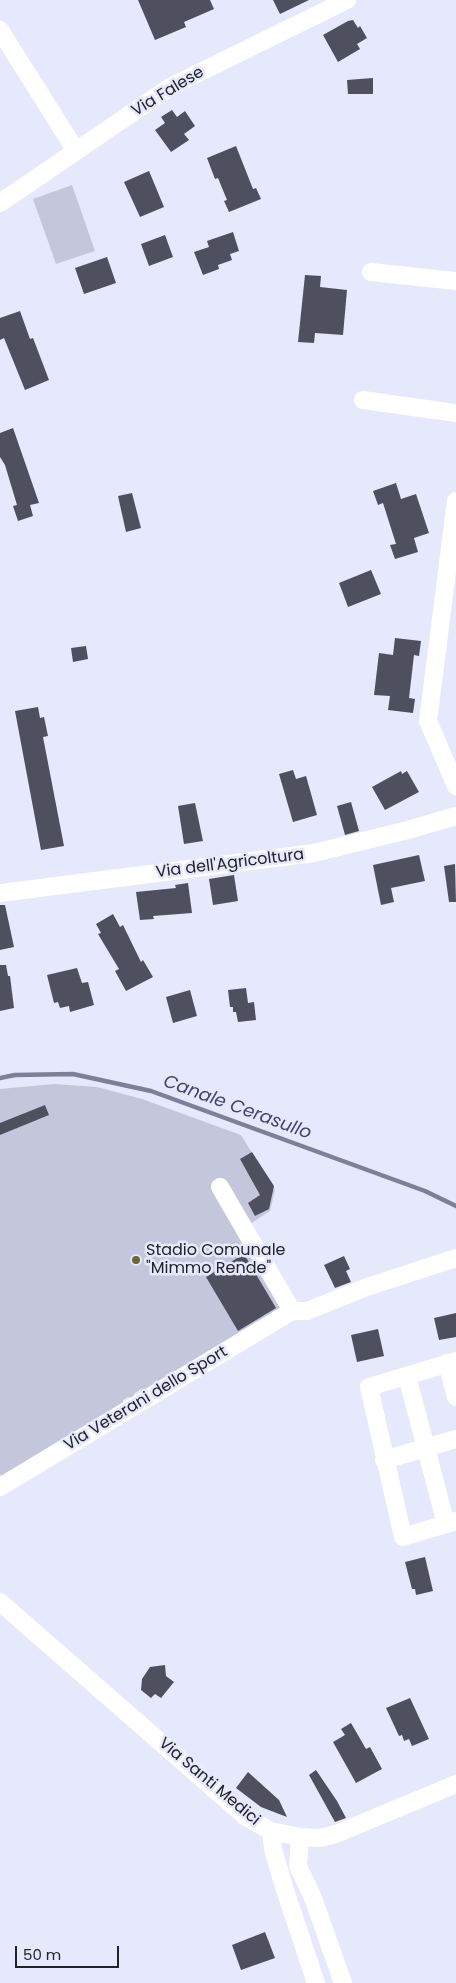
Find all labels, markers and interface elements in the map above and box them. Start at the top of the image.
street label: Via Falese [128,63,208,121]
street label: Via dell'Agricoltura [155,845,305,883]
water label: Canale Cerasullo [160,1071,314,1145]
place label: Stadio Comunale "Mimmo Rende" [146,1241,286,1279]
marker: Stadio Comunale "Mimmo Rende" [130,1254,142,1266]
street label: Via Veterani dello Sport [61,1343,231,1455]
street label: Via Santi Medici [154,1734,264,1830]
scale bar [18,1936,121,1968]
text: 50 m [23,1944,61,1965]

